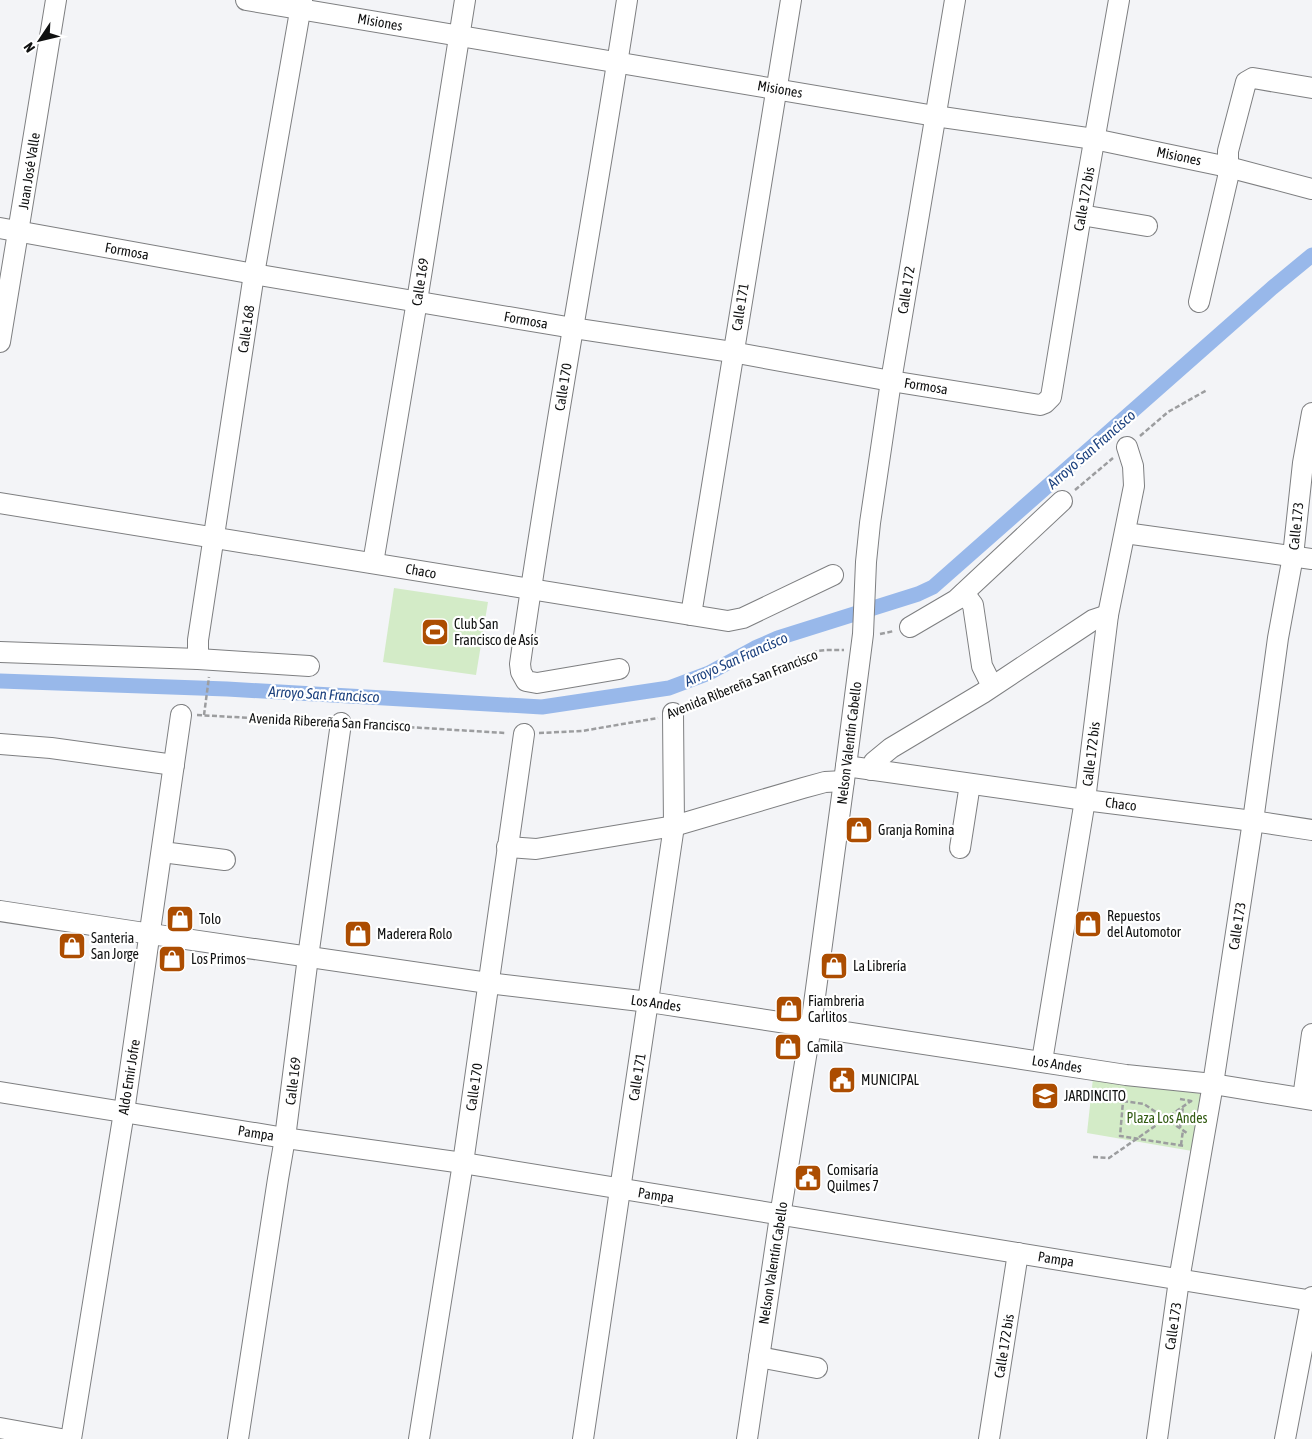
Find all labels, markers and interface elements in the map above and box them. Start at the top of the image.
street label: Misiones [356,10,404,34]
north arrow [15,15,65,65]
text: N [20,39,38,55]
street label: Misiones [756,77,804,101]
street label: Juan José Valle [15,132,43,210]
street label: Misiones [1155,143,1203,169]
street label: Calle 172 bis [1070,166,1098,232]
street label: Formosa [104,239,150,263]
street label: Calle 169 [408,257,432,307]
street label: Calle 172 [894,265,918,315]
street label: Calle 171 [728,282,752,332]
street label: Calle 168 [235,304,257,354]
street label: Formosa [503,308,549,332]
street label: Calle 170 [551,362,575,412]
street label: Formosa [903,375,949,397]
water label: Arroyo San Francisco [1043,406,1139,493]
street label: Calle 173 [1286,501,1306,551]
street label: Chaco [404,560,438,582]
place label: Club San Francisco de Asís [454,616,538,648]
sports icon: Club San Francisco de Asís [420,617,450,647]
water label: Arroyo San Francisco [681,629,790,690]
street label: Avenida Ribereña San Francisco [664,646,820,722]
street label: Nelson Valentín Cabello [834,681,864,805]
water label: Arroyo San Francisco [267,683,380,705]
street label: Avenida Ribereña San Francisco [249,710,411,734]
street label: Calle 172 bis [1079,721,1103,787]
street label: Chaco [1104,794,1138,814]
shop icon: Granja Romina [844,815,874,845]
place label: Granja Romina [878,822,954,838]
street label: Calle 173 [1225,901,1249,951]
shop icon: Tolo [165,904,195,934]
place label: Repuestos del Automotor [1107,908,1182,940]
shop icon: Repuestos del Automotor [1073,909,1103,939]
place label: Tolo [199,911,221,927]
shop icon: Maderera Rolo [343,919,373,949]
place label: Maderera Rolo [377,926,452,942]
place label: Santeria San Jorge [91,930,139,962]
shop icon: Santeria San Jorge [57,931,87,961]
shop icon: Los Primos [157,944,187,974]
place label: Los Primos [191,951,246,967]
shop icon: La Librería [819,951,849,981]
place label: La Librería [853,958,906,974]
street label: Los Andes [630,992,682,1014]
place label: Fiambreria Carlitos [808,993,864,1025]
shop icon: Fiambreria Carlitos [774,994,804,1024]
shop icon: Camila [773,1032,803,1062]
street label: Aldo Emir Jofre [115,1038,143,1116]
place label: Camila [807,1039,843,1055]
street label: Calle 171 [625,1052,649,1102]
street label: Los Andes [1031,1052,1083,1076]
street label: Calle 169 [282,1056,304,1106]
street label: Calle 170 [463,1062,485,1112]
public building icon: MUNICIPAL [827,1065,857,1095]
place label: MUNICIPAL [861,1072,919,1088]
school or university icon: JARDINCITO [1030,1081,1060,1111]
place label: JARDINCITO [1064,1088,1126,1104]
park label: Plaza Los Andes [1127,1110,1208,1126]
street label: Pampa [237,1122,275,1144]
place label: Comisaría Quilmes 7 [827,1162,879,1194]
public building icon: Comisaría Quilmes 7 [793,1163,823,1193]
street label: Pampa [637,1184,675,1206]
street label: Nelson Valentín Cabello [755,1201,791,1325]
street label: Pampa [1037,1248,1075,1270]
street label: Calle 173 [1162,1301,1184,1351]
street label: Calle 172 bis [991,1313,1017,1379]

